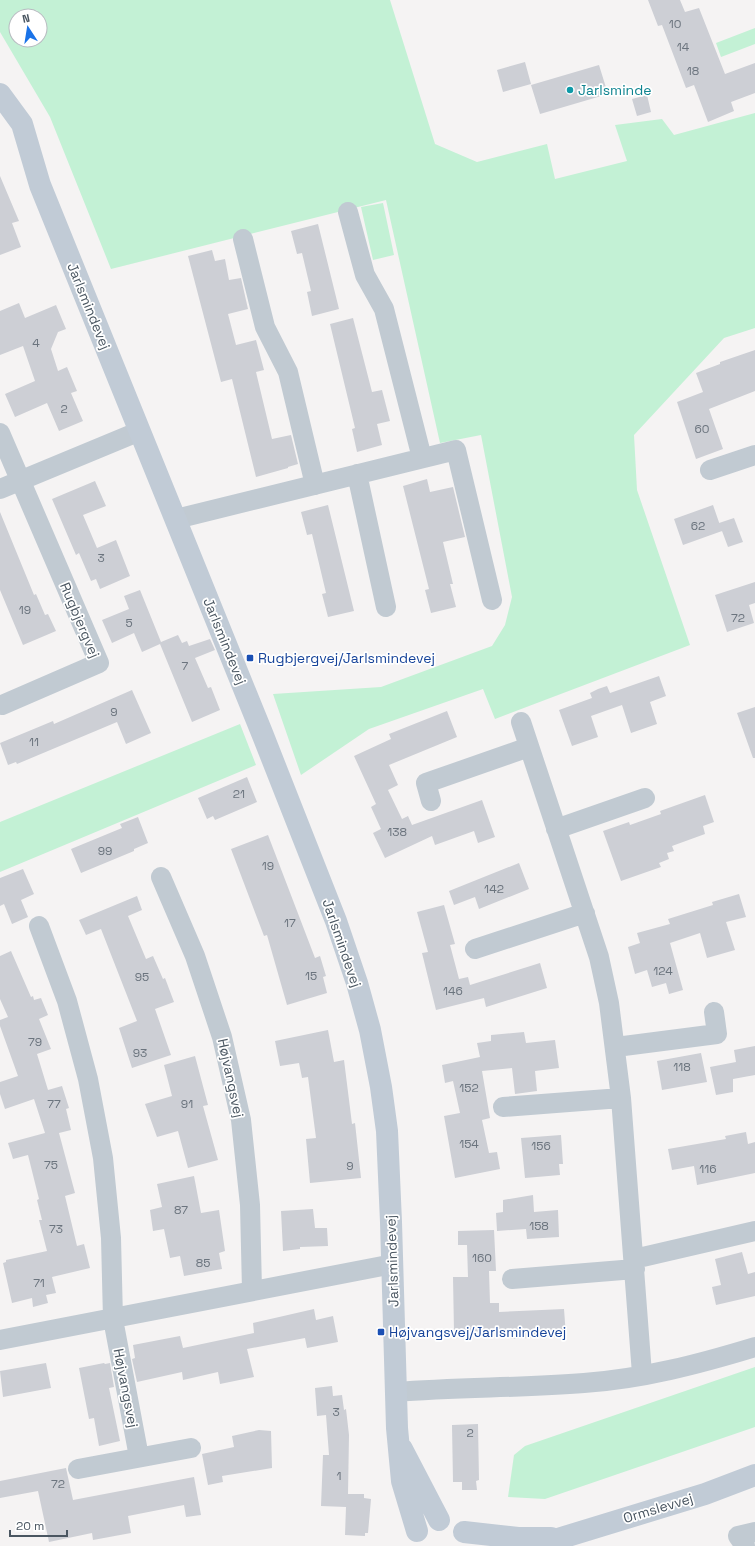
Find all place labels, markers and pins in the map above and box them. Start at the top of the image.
place label: Jarlsminde [578,81,651,99]
marker: Jarlsminde [565,85,575,95]
place label: Rugbjergvej/Jarlsmindevej [258,649,435,667]
marker: Rugbjergvej/Jarlsmindevej [245,653,255,663]
place label: Højvangsvej/Jarlsmindevej [389,1323,566,1341]
marker: Højvangsvej/Jarlsmindevej [376,1327,386,1337]

